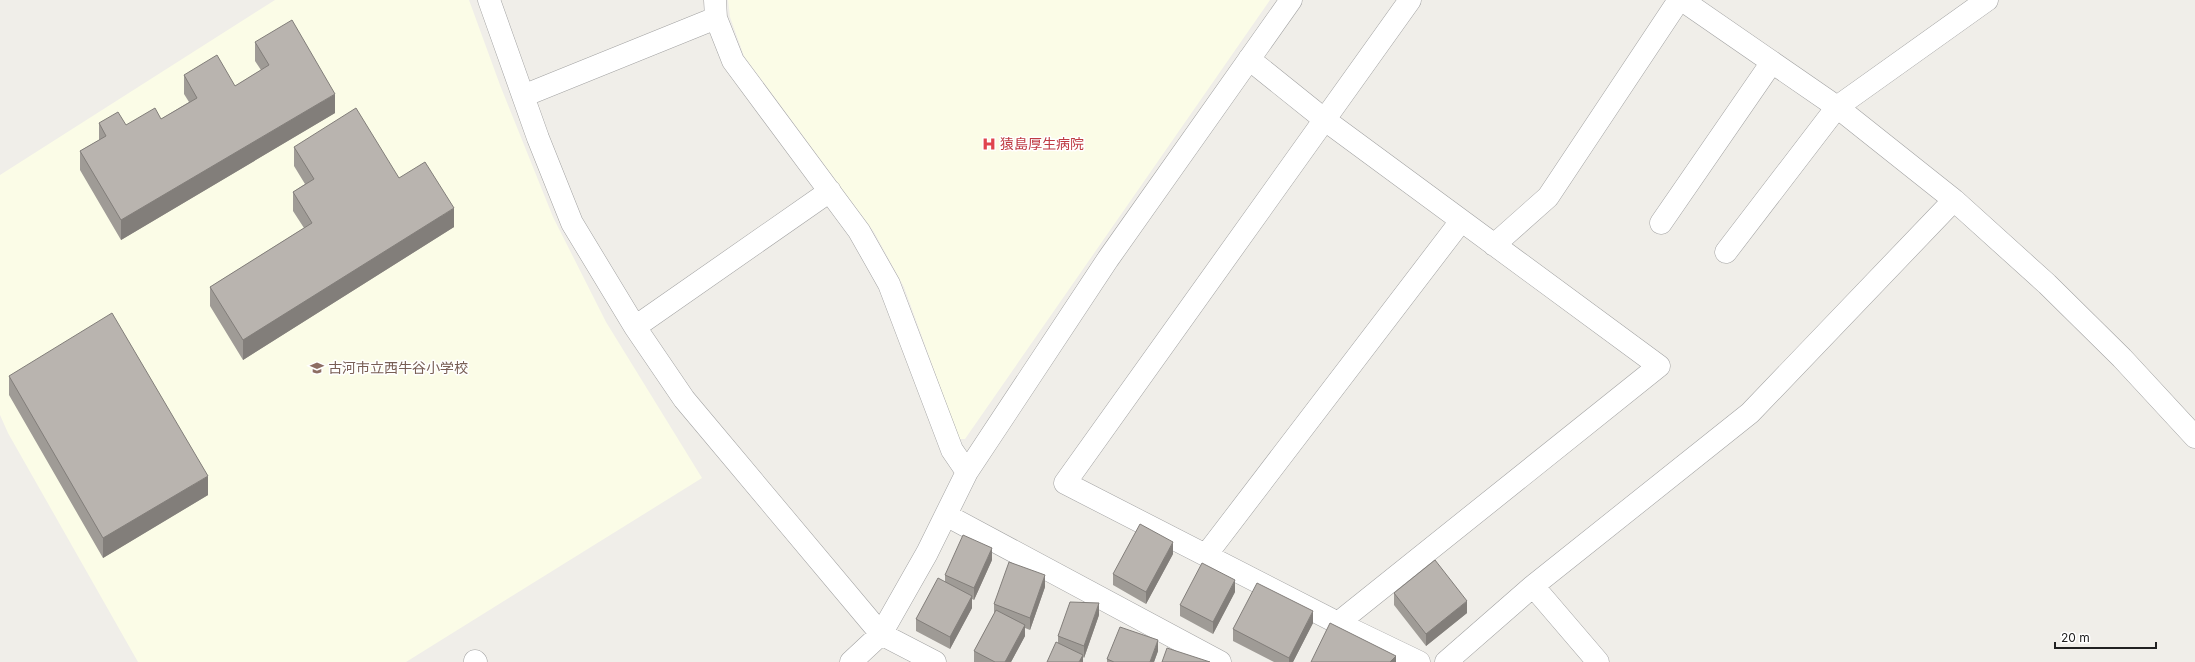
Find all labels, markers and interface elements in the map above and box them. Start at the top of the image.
place label: 猿島厚生病院 [1000,135,1084,152]
hospital icon: 猿島厚生病院 [981,136,997,152]
place label: 古河市立西牛谷小学校 [328,359,468,376]
school or university icon: 古河市立西牛谷小学校 [309,360,325,376]
scale bar [2055,624,2156,650]
text: 20 m [2061,630,2090,645]

